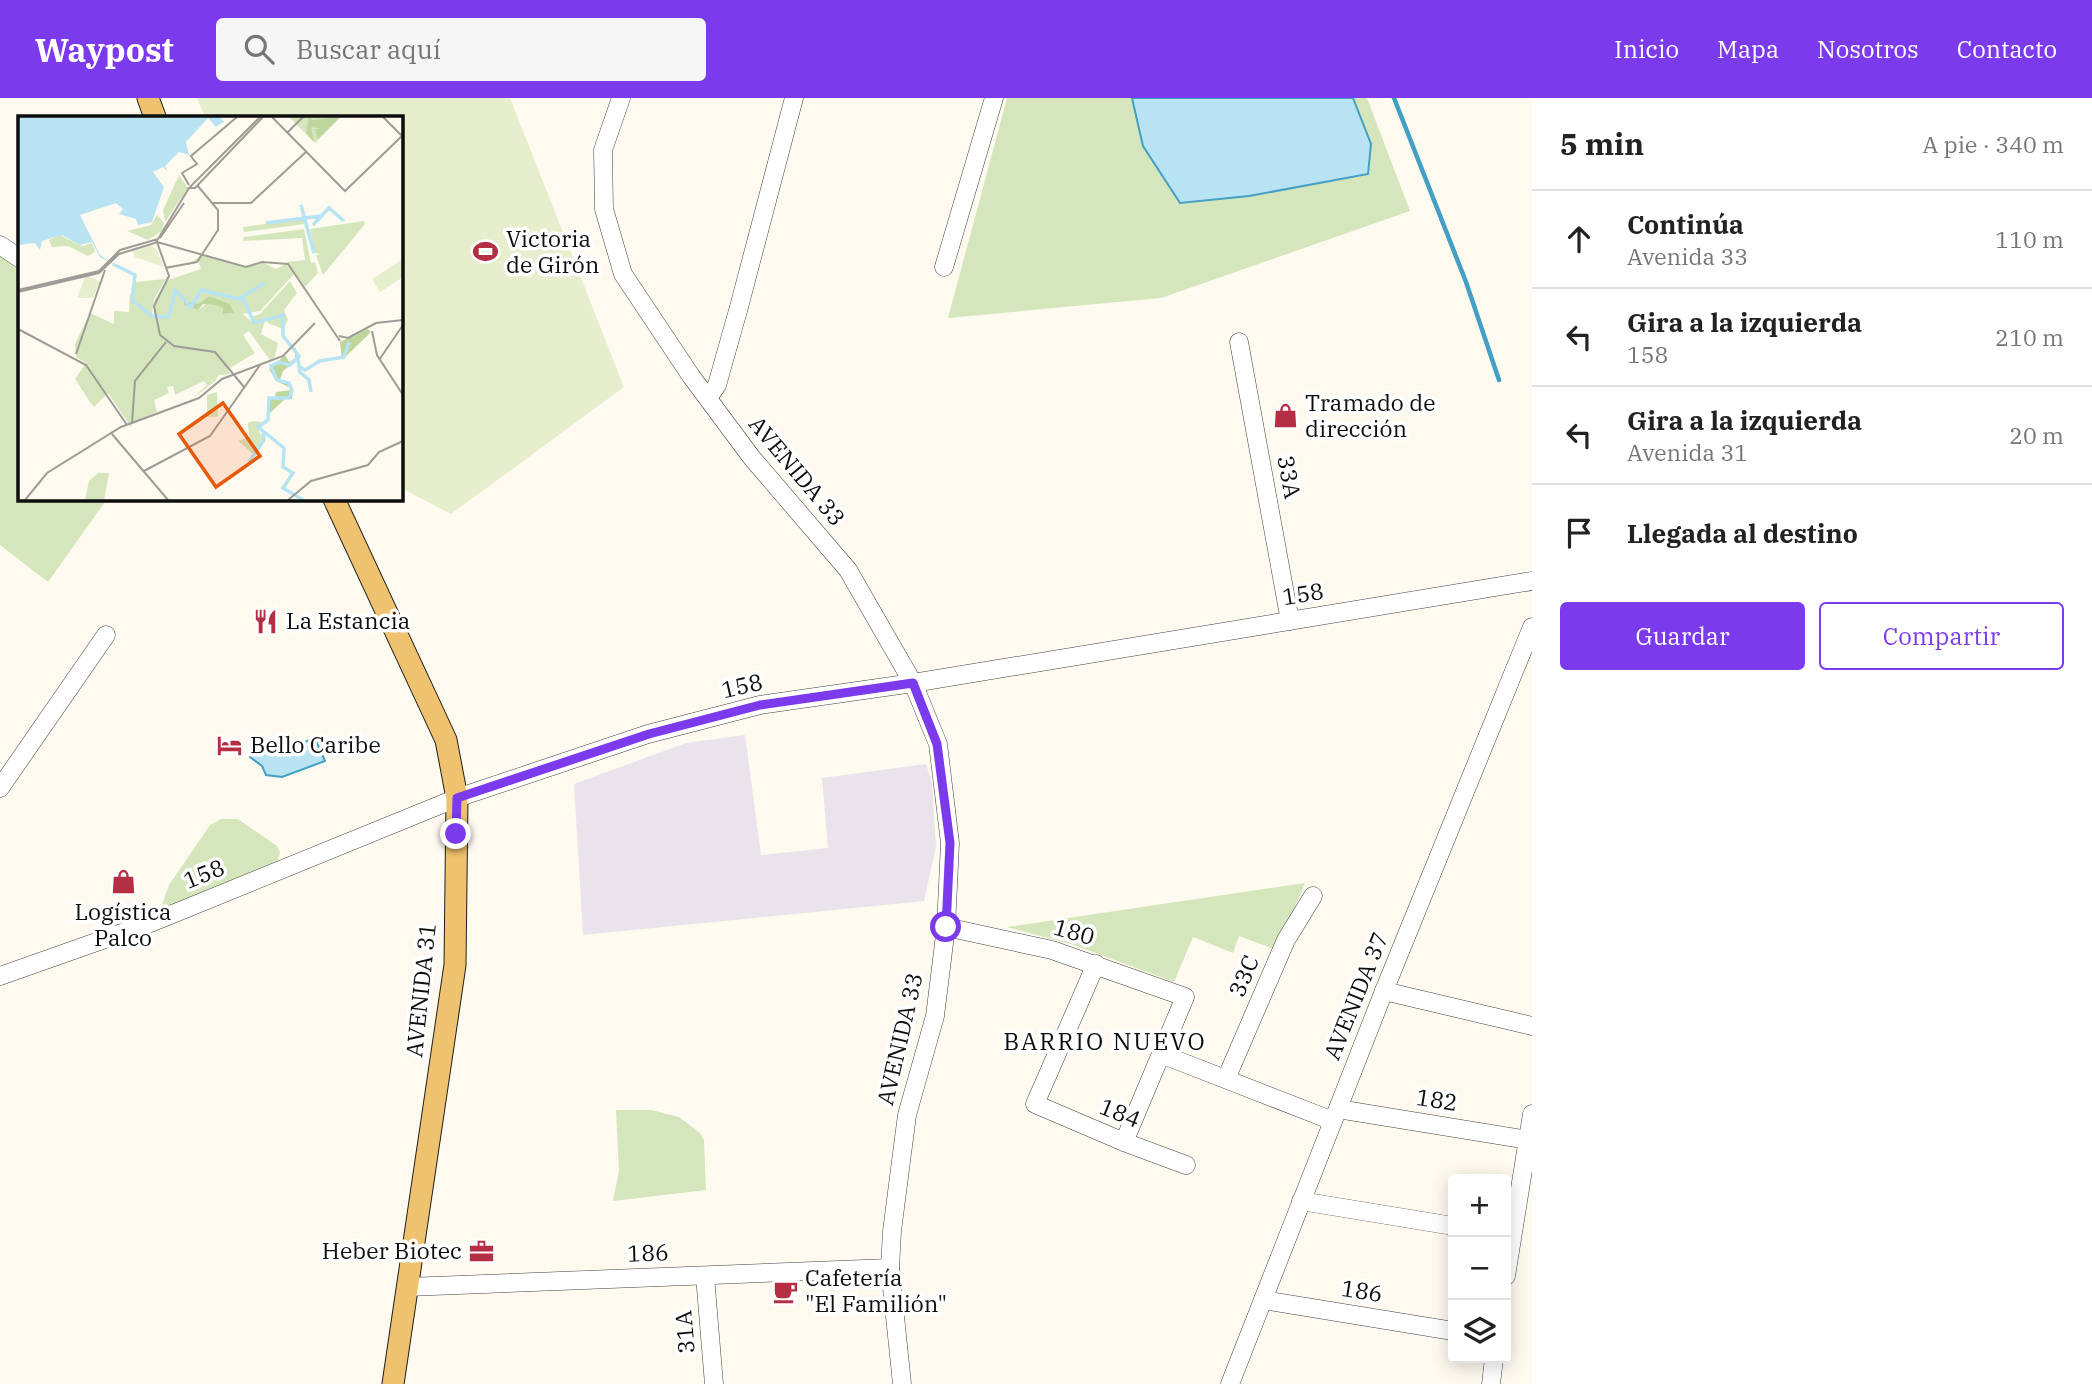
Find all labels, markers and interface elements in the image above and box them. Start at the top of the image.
search box [216,18,706,81]
text: Waypost [35,28,174,71]
icon: search [240,30,278,68]
text: Buscar aquí [296,32,441,66]
text: Inicio [1614,33,1679,65]
text: Mapa [1717,33,1779,65]
text: Nosotros [1817,33,1919,65]
text: Contacto [1957,33,2057,65]
inset map [18,116,402,500]
text: 5 min [1560,124,1644,163]
text: A pie · 340 m [1922,129,2064,159]
text: Continúa [1627,207,1744,241]
icon: ahead [1560,220,1598,258]
place label: Victoria de Girón [506,223,599,279]
text: 110 m [1995,224,2064,254]
sports icon: Victoria de Girón [472,238,500,266]
text: Avenida 33 [1627,241,1748,271]
text: Gira a la izquierda [1627,305,1862,339]
icon: left [1560,318,1598,356]
text: 210 m [1995,322,2064,352]
text: 158 [1627,339,1668,369]
place label: Tramado de dirección [1305,387,1435,443]
shop icon: Tramado de dirección [1271,402,1299,430]
text: Gira a la izquierda [1627,403,1862,437]
street label: AVENIDA 33 [743,409,853,532]
icon: left [1560,416,1598,454]
text: 20 m [2009,420,2064,450]
text: Avenida 31 [1627,437,1748,467]
street label: 33A [1271,453,1309,501]
icon: arrive [1560,514,1598,552]
text: Llegada al destino [1627,516,1858,550]
street label: 158 [1280,575,1326,611]
button: Guardar [1560,602,1805,670]
button: Compartir [1819,602,2064,670]
place label: La Estancia [286,605,410,635]
restaurant icon: La Estancia [252,607,280,635]
street label: 158 [718,666,765,704]
place label: Bello Caribe [250,729,381,759]
hotel icon: Bello Caribe [216,731,244,759]
route end [440,818,471,849]
street label: 158 [179,851,228,895]
shop icon: Logística Palco [109,868,137,896]
place label: Logística Palco [74,896,172,952]
route start [930,911,961,942]
street label: 180 [1050,911,1098,951]
street label: AVENIDA 31 [398,921,442,1059]
street label: AVENIDA 37 [1316,927,1394,1064]
street label: 33C [1221,950,1265,1001]
street label: AVENIDA 33 [869,970,929,1108]
district label: BARRIO NUEVO [1003,1025,1207,1057]
street label: 182 [1414,1081,1460,1117]
street label: 184 [1096,1090,1145,1134]
map controls [1448,1174,1511,1363]
button: + [1448,1174,1511,1237]
place label: Heber Biotec [322,1235,462,1265]
street label: 186 [627,1236,669,1268]
office icon: Heber Biotec [468,1237,496,1265]
button: − [1448,1237,1511,1300]
place label: Cafetería "El Familión" [805,1262,947,1318]
street label: 186 [1339,1272,1385,1308]
cafe icon: Cafetería "El Familión" [771,1277,799,1305]
button: layers [1448,1300,1511,1363]
street label: 31A [667,1309,701,1355]

